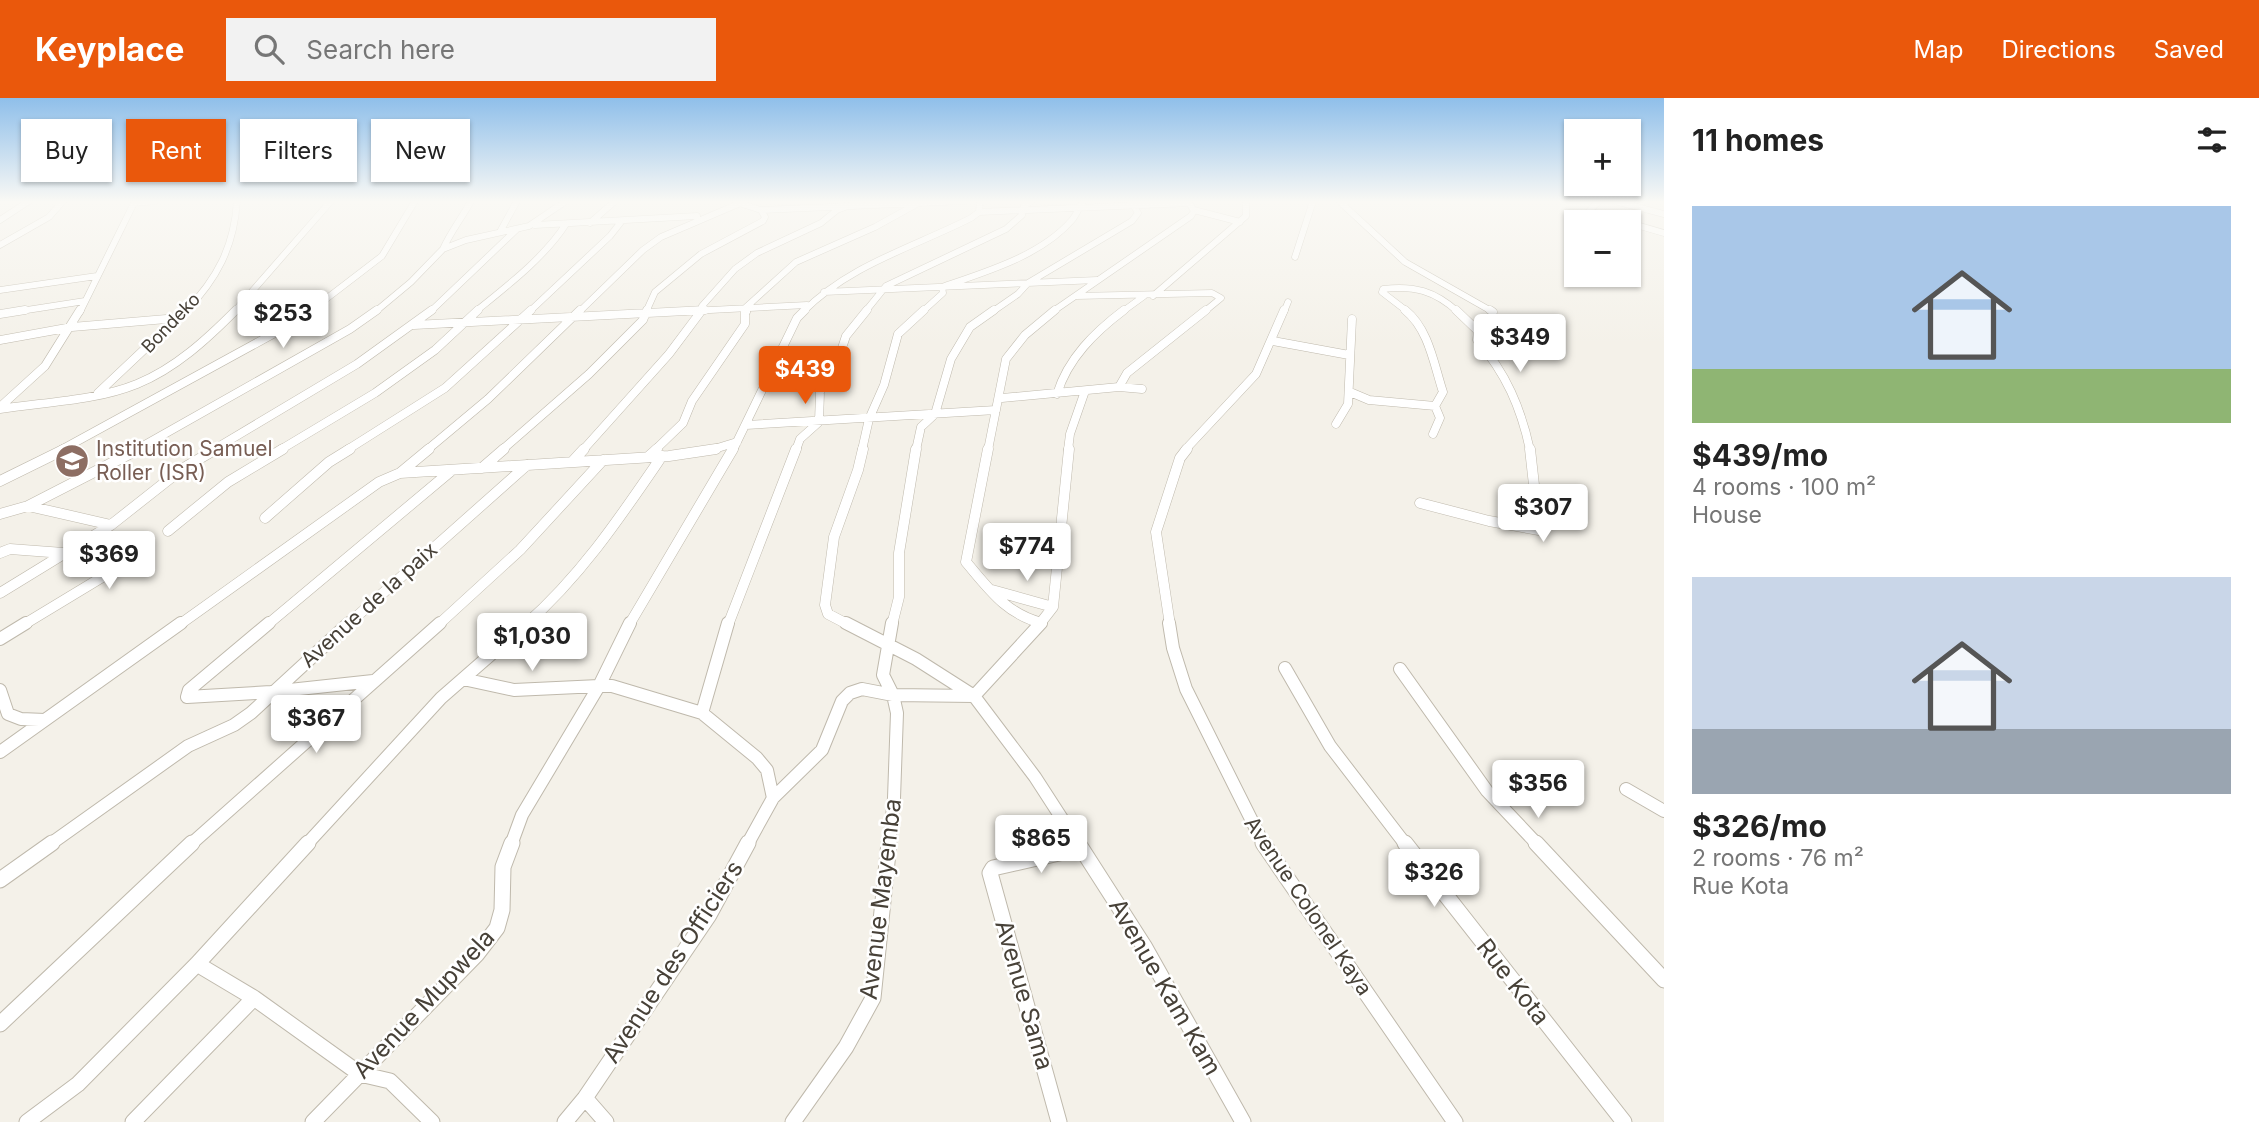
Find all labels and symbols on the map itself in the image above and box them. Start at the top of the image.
street label: Bondeko [137,288,204,357]
pin: $253 [242,290,324,350]
pin: $349 [1479,314,1561,374]
pin: $439 [764,346,846,406]
place label: Institution Samuel Roller (ISR) [96,436,273,485]
school or university icon: Institution Samuel Roller (ISR) [53,442,91,480]
pin: $307 [1502,484,1584,544]
pin: $774 [986,524,1068,583]
pin: $369 [68,532,150,591]
street label: Avenue de la paix [295,537,442,672]
pin: $1,030 [475,614,589,673]
pin: $367 [275,696,357,755]
pin: $356 [1497,760,1579,820]
street label: Avenue Mayemba [854,797,907,1001]
street label: Avenue Colonel Kaya [1239,812,1377,1000]
pin: $865 [1000,816,1082,875]
pin: $326 [1393,850,1475,909]
street label: Avenue des Officiers [596,855,749,1068]
street label: Avenue Kam Kam [1103,893,1228,1080]
street label: Avenue Sama [989,917,1060,1073]
street label: Avenue Mupwela [347,923,500,1084]
street label: Rue Kota [1471,933,1556,1031]

